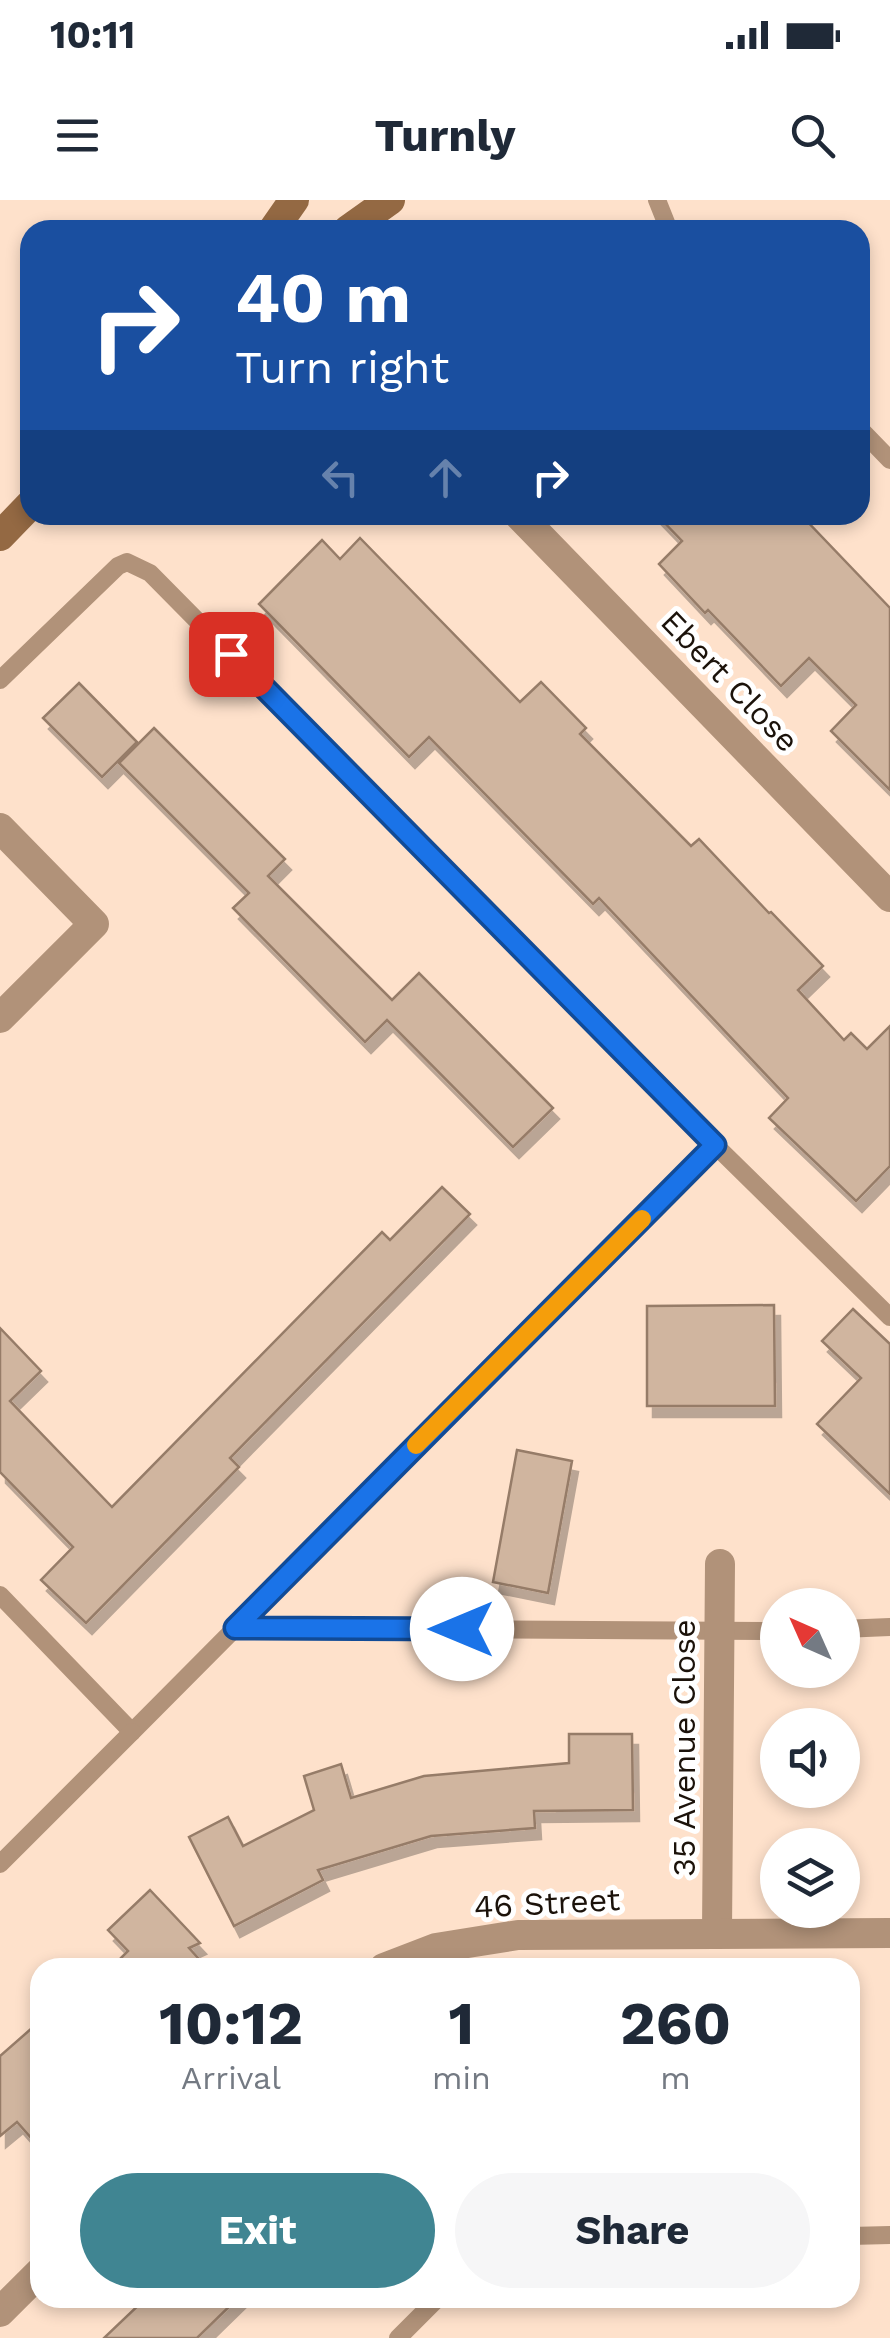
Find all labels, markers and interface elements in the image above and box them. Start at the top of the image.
text: 10:11 [50,13,135,57]
icon: menu [50,108,105,163]
icon: search [785,108,840,163]
text: Turnly [374,109,516,162]
text: 40 m [235,257,411,339]
icon: right [70,260,200,390]
text: Turn right [235,341,449,394]
icon: left [313,450,368,505]
icon: ahead [418,450,473,505]
icon: right [523,450,578,505]
street label: Ebert Close [653,602,807,760]
pin [189,612,274,697]
icon: arrive [204,627,259,682]
position arrow [410,1577,514,1681]
north arrow [760,1588,860,1688]
map controls [760,1588,860,1928]
street label: 35 Avenue Close [665,1619,703,1877]
button: sound [760,1708,860,1808]
button: layers [760,1828,860,1928]
street label: 46 Street [473,1880,621,1926]
text: 10:12 [159,1988,303,2059]
text: 1 [448,1988,474,2059]
text: 260 [620,1988,731,2059]
text: Arrival [181,2059,281,2097]
text: min [432,2059,491,2097]
text: m [660,2059,691,2097]
button: Exit [80,2173,435,2288]
button: Share [455,2173,810,2288]

